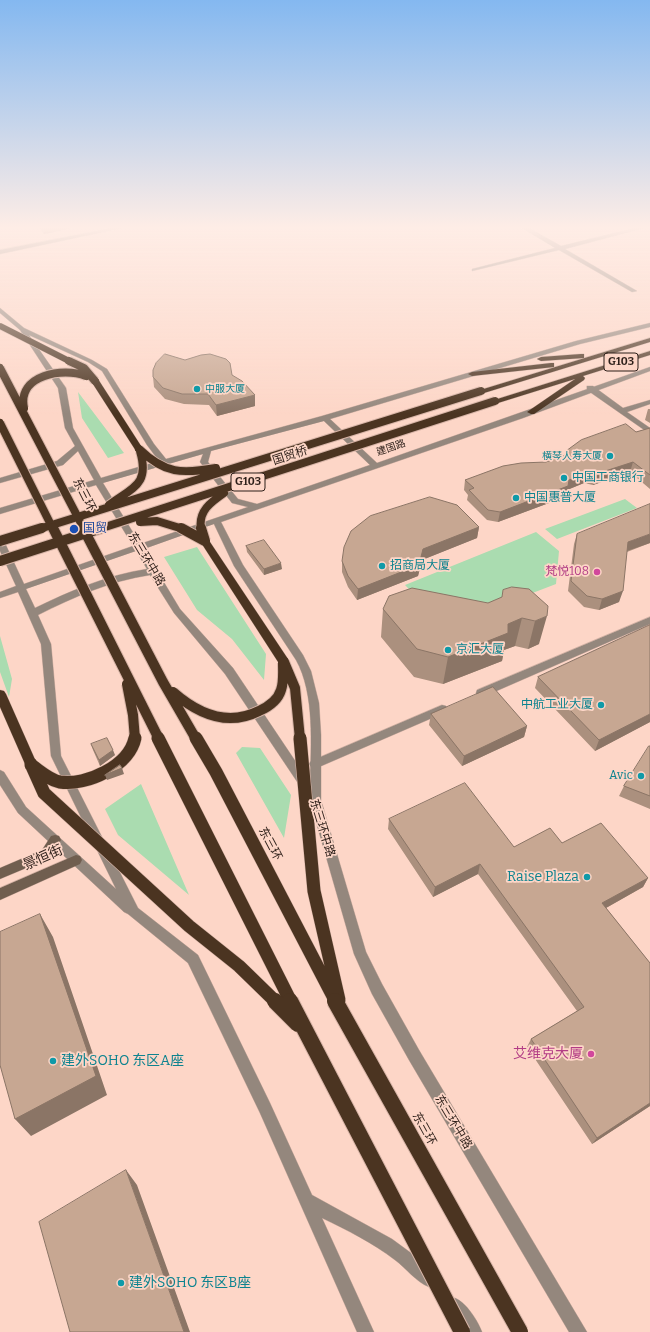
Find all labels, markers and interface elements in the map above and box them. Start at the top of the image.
road number: G103 [604,353,638,371]
place label: 中服大厦 [205,383,245,395]
marker: 中服大厦 [192,384,202,394]
street label: 建国路 [375,437,407,459]
street label: 国贸桥 [271,444,309,468]
place label: 横琴人寿大厦 [542,450,602,462]
marker: 横琴人寿大厦 [605,451,615,461]
place label: 中国工商银行 [572,471,644,485]
road number: G103 [231,473,265,491]
marker: 中国工商银行 [559,473,569,483]
street label: 东三环 [69,476,99,514]
place label: 中国惠普大厦 [524,491,596,505]
marker: 中国惠普大厦 [511,493,521,503]
place label: 国贸 [83,522,107,536]
marker: 国贸 [68,523,80,535]
street label: 东三环中路 [124,530,168,588]
place label: 招商局大厦 [390,559,450,573]
marker: 招商局大厦 [377,561,387,571]
place label: 梵悦108 [545,565,589,579]
marker: 梵悦108 [592,567,602,577]
place label: 京汇大厦 [456,643,504,657]
marker: 京汇大厦 [443,645,453,655]
place label: 中航工业大厦 [521,698,593,712]
marker: 中航工业大厦 [596,700,606,710]
place label: Avic [609,769,633,783]
marker: Avic [636,771,646,781]
street label: 东三环中路 [306,797,338,859]
street label: 东三环 [255,825,285,863]
street label: 景恒街 [20,842,66,874]
place label: Raise Plaza [507,869,579,885]
marker: Raise Plaza [582,872,592,882]
place label: 艾维克大厦 [513,1046,583,1062]
marker: 艾维克大厦 [586,1049,596,1059]
place label: 建外SOHO 东区A座 [61,1053,184,1069]
marker: 建外SOHO 东区A座 [48,1056,58,1066]
street label: 东三环中路 [431,1093,475,1151]
street label: 东三环 [409,1110,439,1148]
place label: 建外SOHO 东区B座 [129,1275,251,1291]
marker: 建外SOHO 东区B座 [116,1278,126,1288]

